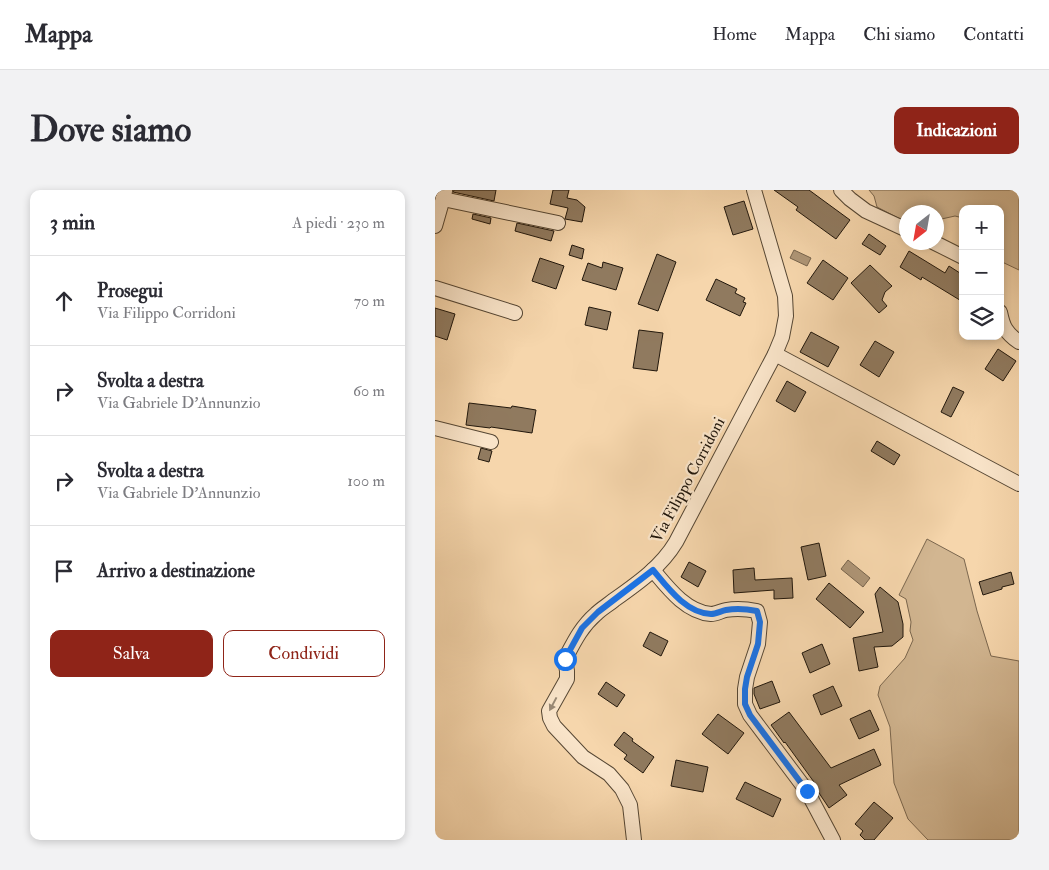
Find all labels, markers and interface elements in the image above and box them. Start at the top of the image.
text: Mappa [25,19,92,50]
text: Home [712,23,757,46]
text: Mappa [785,23,835,46]
text: Chi siamo [863,23,935,46]
text: Contatti [963,23,1024,46]
button: Indicazioni [894,107,1019,154]
text: Dove siamo [30,108,191,152]
north arrow [899,205,944,250]
map controls [959,205,1004,340]
button: + [959,205,1004,250]
text: 3 min [50,209,95,236]
text: A piedi · 230 m [292,213,385,233]
button: − [959,250,1004,295]
text: Prosegui [97,279,163,303]
icon: ahead [50,287,78,315]
text: 70 m [354,291,385,311]
button: layers [959,295,1004,340]
text: Via Filippo Corridoni [97,303,236,323]
text: Svolta a destra [97,369,204,393]
icon: right [50,377,78,405]
text: 60 m [353,381,385,401]
text: Via Gabriele D'Annunzio [97,393,260,413]
street label: Via Filippo Corridoni [647,414,730,546]
text: Svolta a destra [97,459,204,483]
icon: right [50,467,78,495]
text: 100 m [347,471,385,491]
text: Via Gabriele D'Annunzio [97,483,260,503]
icon: arrive [50,557,78,585]
text: Arrivo a destinazione [97,559,255,583]
button: Salva [50,630,213,677]
button: Condividi [223,630,385,677]
route start [554,648,577,671]
one-way arrow [549,697,557,711]
route end [796,780,819,803]

